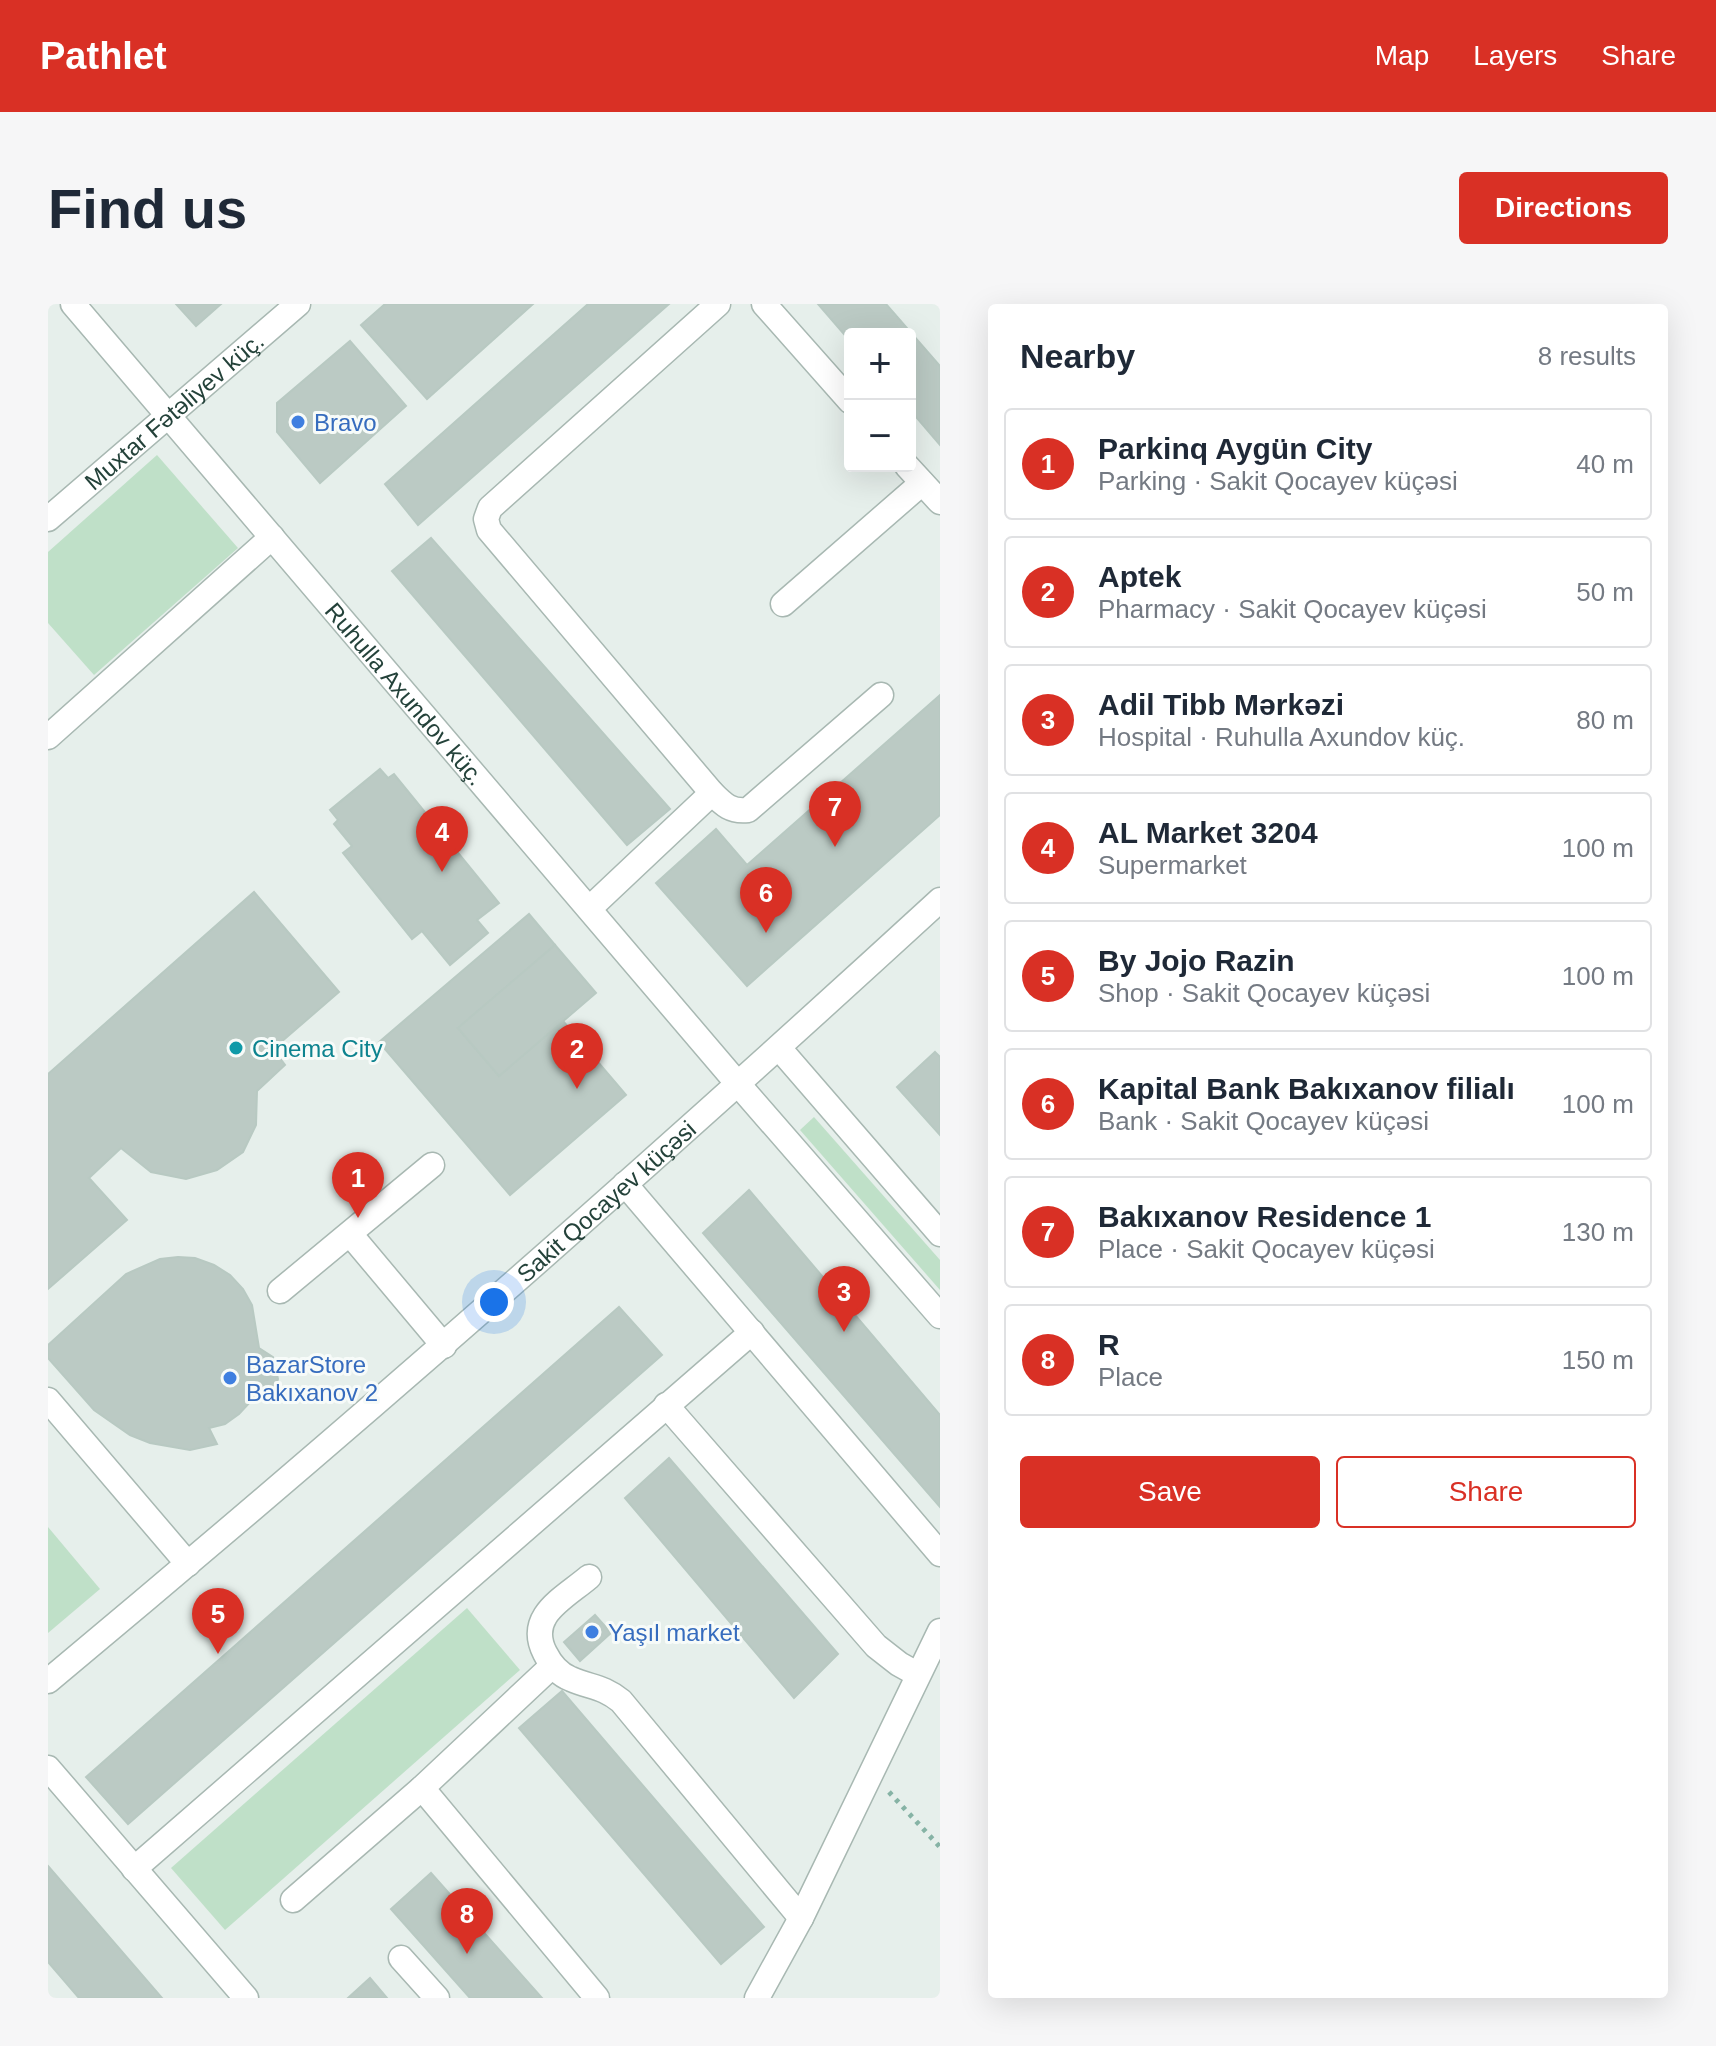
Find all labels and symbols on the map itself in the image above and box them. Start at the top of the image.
street label: Muxtar Fətəliyev küç. [79,327,269,495]
place label: Bravo [314,409,377,436]
marker: Bravo [289,413,307,431]
street label: Ruhulla Axundov küç. [320,597,490,790]
pin: 7 [809,781,861,847]
pin: 4 [416,806,468,872]
pin: 6 [740,867,792,933]
pin: 2 [551,1023,603,1089]
place label: Cinema City [252,1035,383,1062]
marker: Cinema City [227,1039,245,1057]
street label: Sakit Qocayev küçəsi [511,1115,701,1287]
pin: 1 [332,1152,384,1218]
pin: 3 [818,1266,870,1332]
your location [474,1282,514,1322]
place label: BazarStore Bakıxanov 2 [246,1351,378,1406]
marker: BazarStore Bakıxanov 2 [221,1369,239,1387]
pin: 5 [192,1588,244,1654]
place label: Yaşıl market [608,1619,740,1646]
marker: Yaşıl market [583,1623,601,1641]
pin: 8 [441,1888,493,1954]

